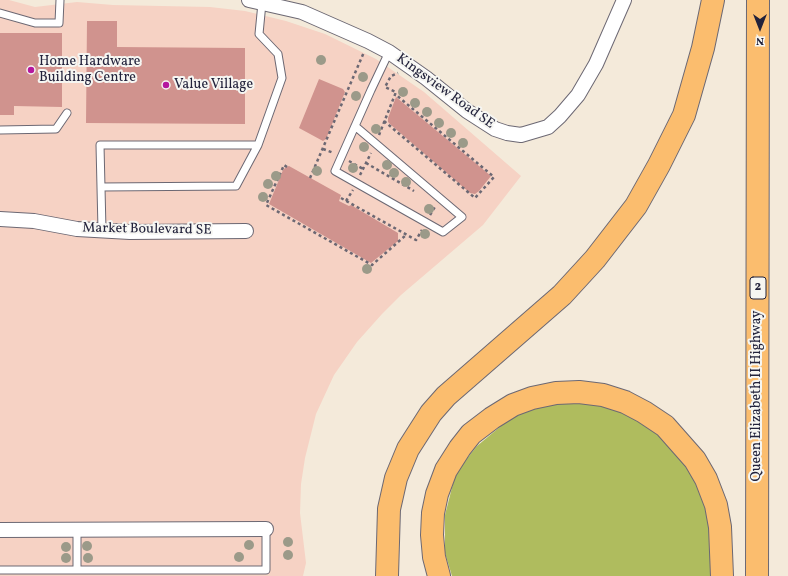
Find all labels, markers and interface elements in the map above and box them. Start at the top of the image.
north arrow [740,8,780,48]
text: N [756,33,764,48]
street label: Kingsview Road SE [393,51,497,133]
place label: Home Hardware Building Centre [39,54,140,86]
marker: Home Hardware Building Centre [26,65,36,75]
place label: Value Village [174,77,253,93]
marker: Value Village [161,80,171,90]
street label: Market Boulevard SE [82,220,212,240]
road number: 2 [750,277,766,299]
street label: Queen Elizabeth II Highway [749,310,765,482]

